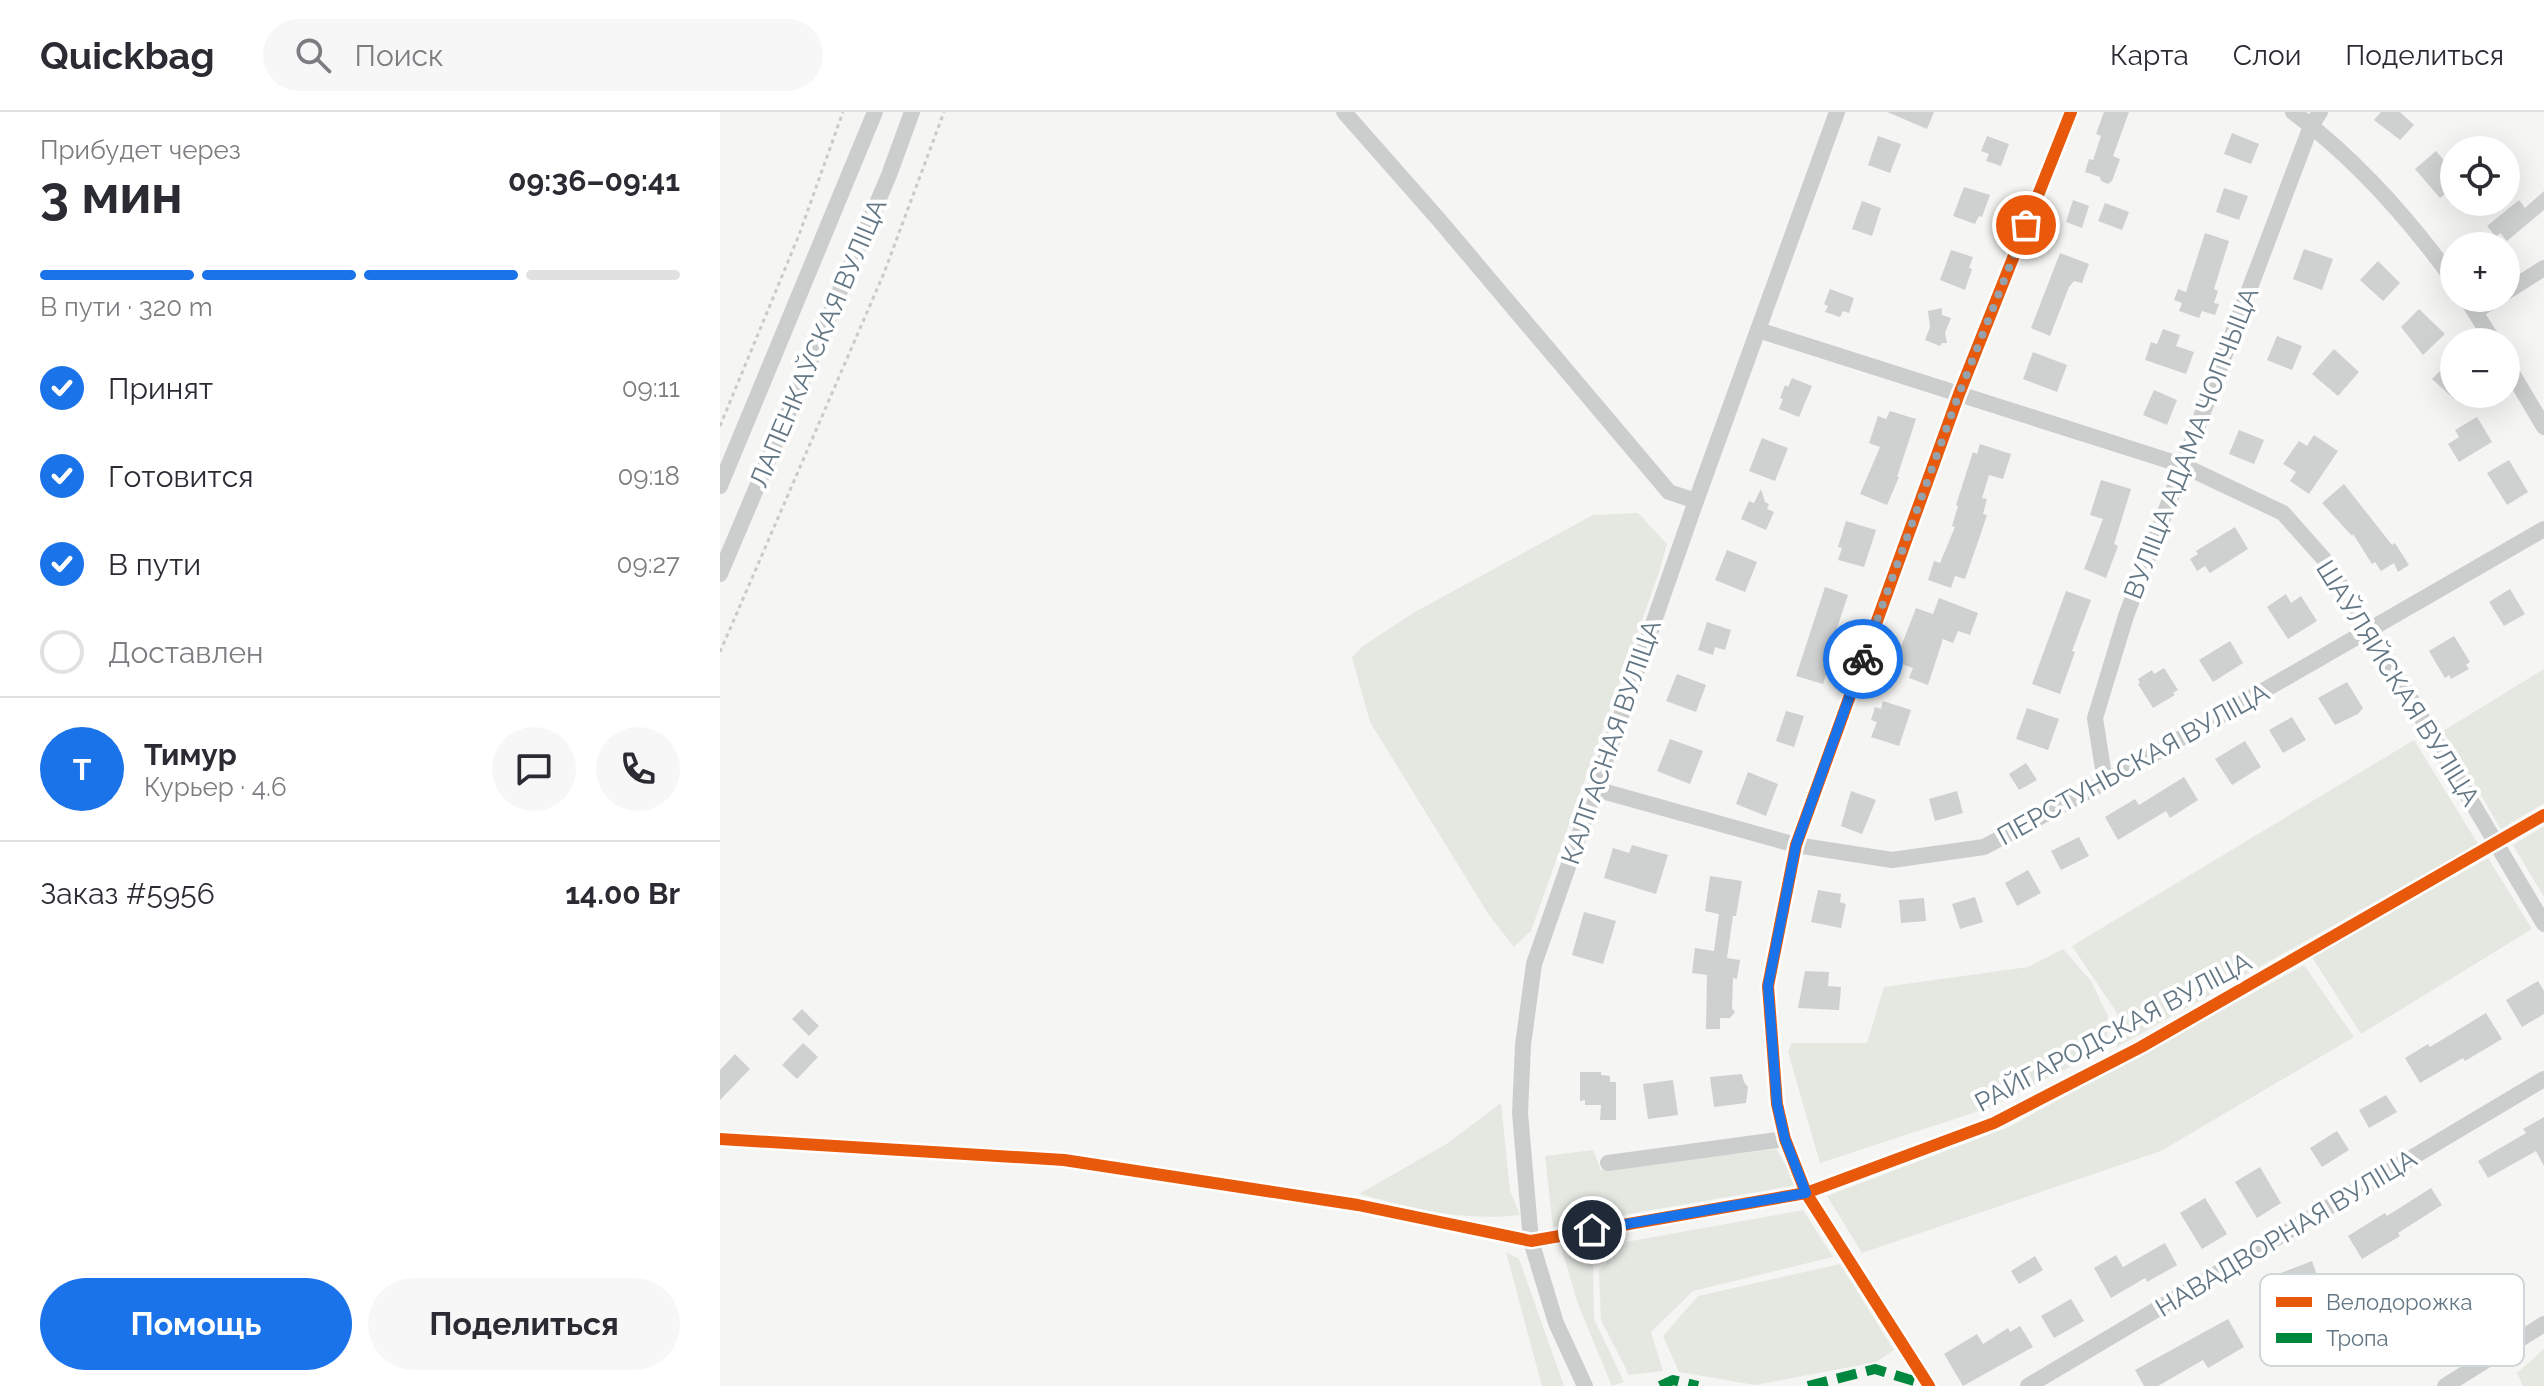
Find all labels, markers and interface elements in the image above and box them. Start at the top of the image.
search box [263,19,823,91]
text: Quickbag [40,33,215,78]
icon: search [291,33,335,77]
text: Поиск [355,38,444,73]
text: Карта [2110,39,2189,72]
text: Слои [2233,39,2301,72]
text: Поделиться [2345,39,2504,72]
text: Прибудет через [40,135,241,165]
map controls [2440,136,2520,408]
button: locate [2440,136,2520,216]
text: 09:36–09:41 [508,163,680,198]
text: 3 мин [40,164,183,225]
pin [1992,191,2060,259]
street label: ЛАПЕНКАЎСКАЯ ВУЛІЦА [744,194,893,492]
icon: bag [2004,203,2048,247]
button: + [2440,232,2520,312]
street label: ВУЛІЦА АДАМА ЧОПЧЫЦА [2118,282,2265,603]
text: В пути · 320 m [40,292,213,322]
button: − [2440,328,2520,408]
icon: check [40,366,84,410]
text: Принят [108,371,213,406]
text: 09:11 [622,373,680,403]
icon: check [40,454,84,498]
text: Готовится [108,459,254,494]
text: 09:18 [617,461,680,491]
icon: check [40,542,84,586]
text: В пути [108,547,201,582]
text: 09:27 [617,549,680,579]
street label: ШАЎЛЯЙСКАЯ ВУЛІЦА [2310,555,2486,812]
street label: КАЛГАСНАЯ ВУЛІЦА [1555,616,1667,868]
courier [1823,619,1903,699]
text: Доставлен [108,635,264,670]
icon: bike [1841,637,1885,681]
street label: ПЕРСТУНЬСКАЯ ВУЛІЦА [1992,677,2274,851]
button: chat [492,727,576,811]
button: phone [596,727,680,811]
text: Тимур [144,737,237,772]
text: Т [73,752,91,787]
text: Курьер · 4.6 [144,772,287,802]
text: Заказ #5956 [40,876,215,911]
text: 14.00 Br [565,876,680,911]
street label: РАЙГАРОДСКАЯ ВУЛІЦА [1970,946,2257,1118]
street label: НАВАДВОРНАЯ ВУЛІЦА [2150,1143,2422,1323]
pin [1558,1196,1626,1264]
icon: home [1570,1208,1614,1252]
legend [2260,1274,2524,1366]
button: Помощь [40,1278,352,1370]
button: Поделиться [368,1278,680,1370]
text: Велодорожка [2326,1289,2472,1315]
text: Тропа [2326,1325,2389,1351]

